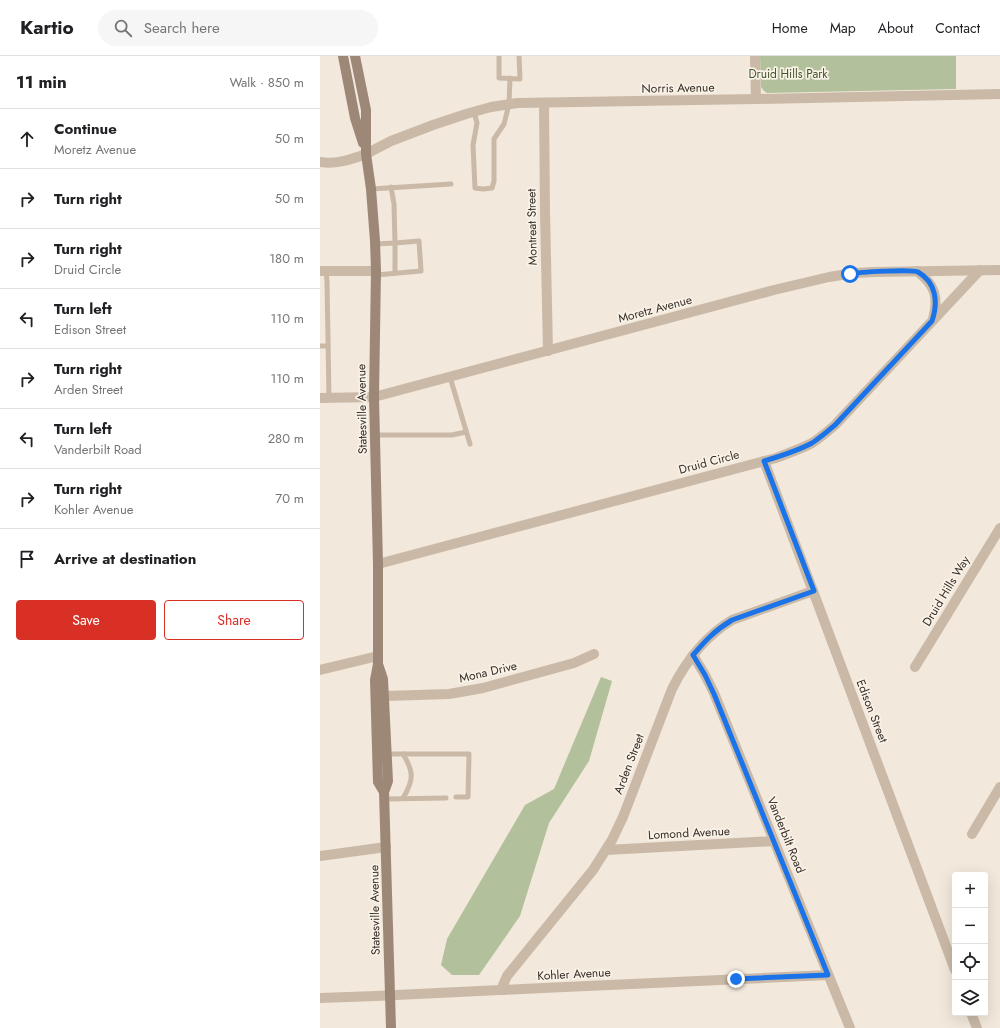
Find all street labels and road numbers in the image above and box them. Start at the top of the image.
street label: Norris Avenue [641,78,715,98]
street label: Montreat Street [522,189,542,265]
street label: Moretz Avenue [616,290,694,328]
street label: Statesville Avenue [352,364,372,454]
street label: Druid Circle [677,445,741,479]
street label: Druid Hills Way [918,552,975,630]
street label: Mona Drive [457,657,519,687]
street label: Edison Street [852,677,892,745]
street label: Arden Street [609,731,649,797]
street label: Vanderbilt Road [762,794,810,876]
street label: Lomond Avenue [648,822,730,844]
street label: Statesville Avenue [365,865,385,955]
street label: Kohler Avenue [537,963,611,985]

